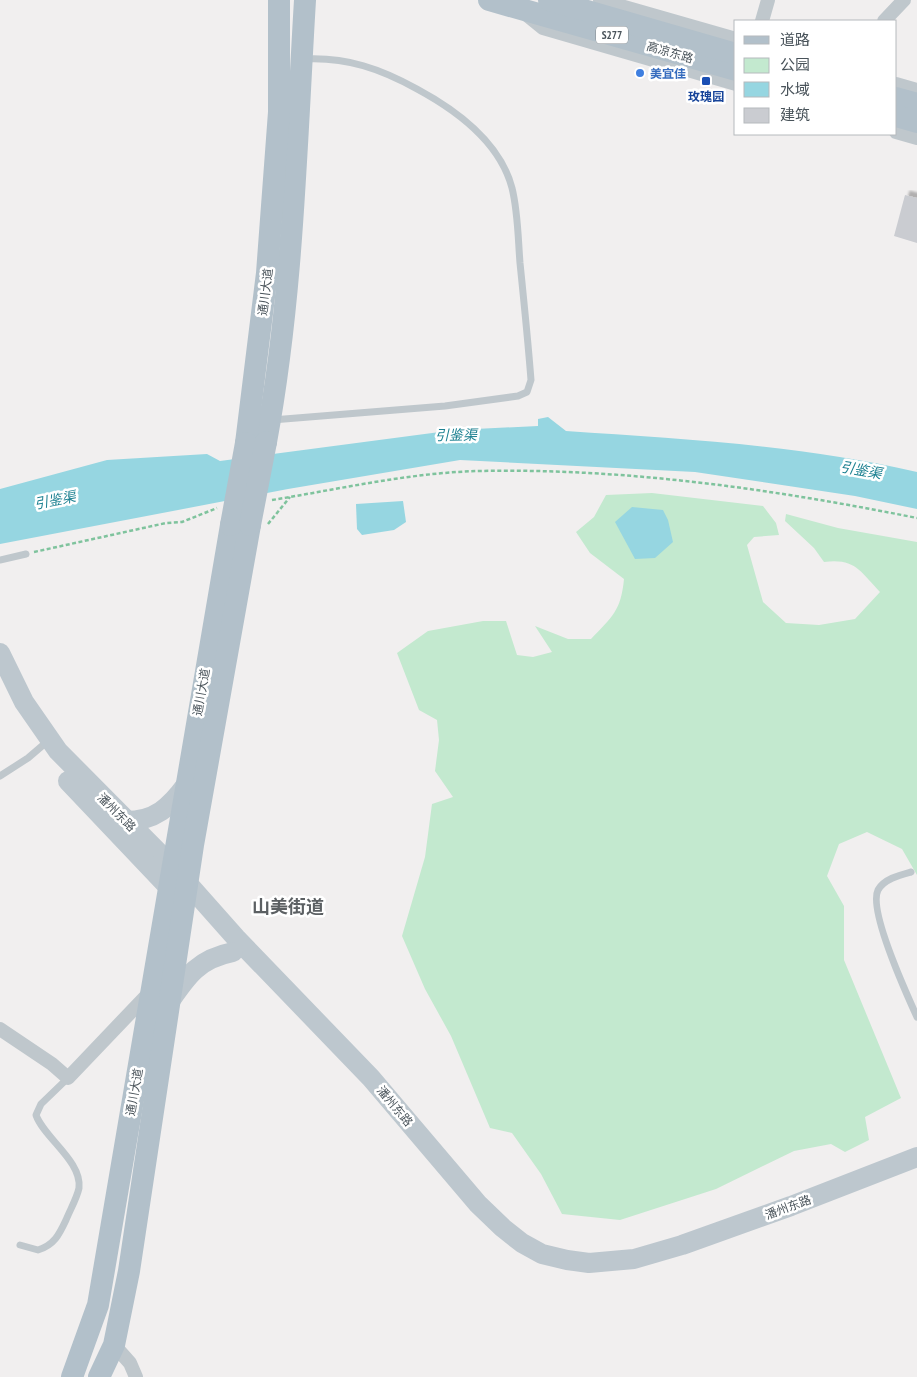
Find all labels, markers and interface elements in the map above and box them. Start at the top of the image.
legend [734,20,897,135]
road number: S277 [596,26,628,44]
text: 道路 [780,30,810,49]
street label: 高凉东路 [645,38,695,66]
text: 公园 [780,55,810,74]
place label: 美宜佳 [650,66,686,81]
marker: 美宜佳 [634,67,646,79]
marker: 玫瑰园 [700,75,712,87]
text: 水域 [780,80,810,99]
place label: 玫瑰园 [688,89,724,104]
text: 建筑 [780,105,810,124]
street label: 通川大道 [255,267,275,317]
water label: 引鉴渠 [435,426,479,444]
water label: 引鉴渠 [839,457,885,483]
water label: 引鉴渠 [33,487,79,513]
street label: 通川大道 [189,667,213,717]
street label: 潘州东路 [95,790,139,834]
district label: 山美街道 [252,895,324,918]
street label: 通川大道 [122,1067,146,1117]
street label: 潘州东路 [374,1083,416,1129]
street label: 潘州东路 [763,1192,813,1222]

